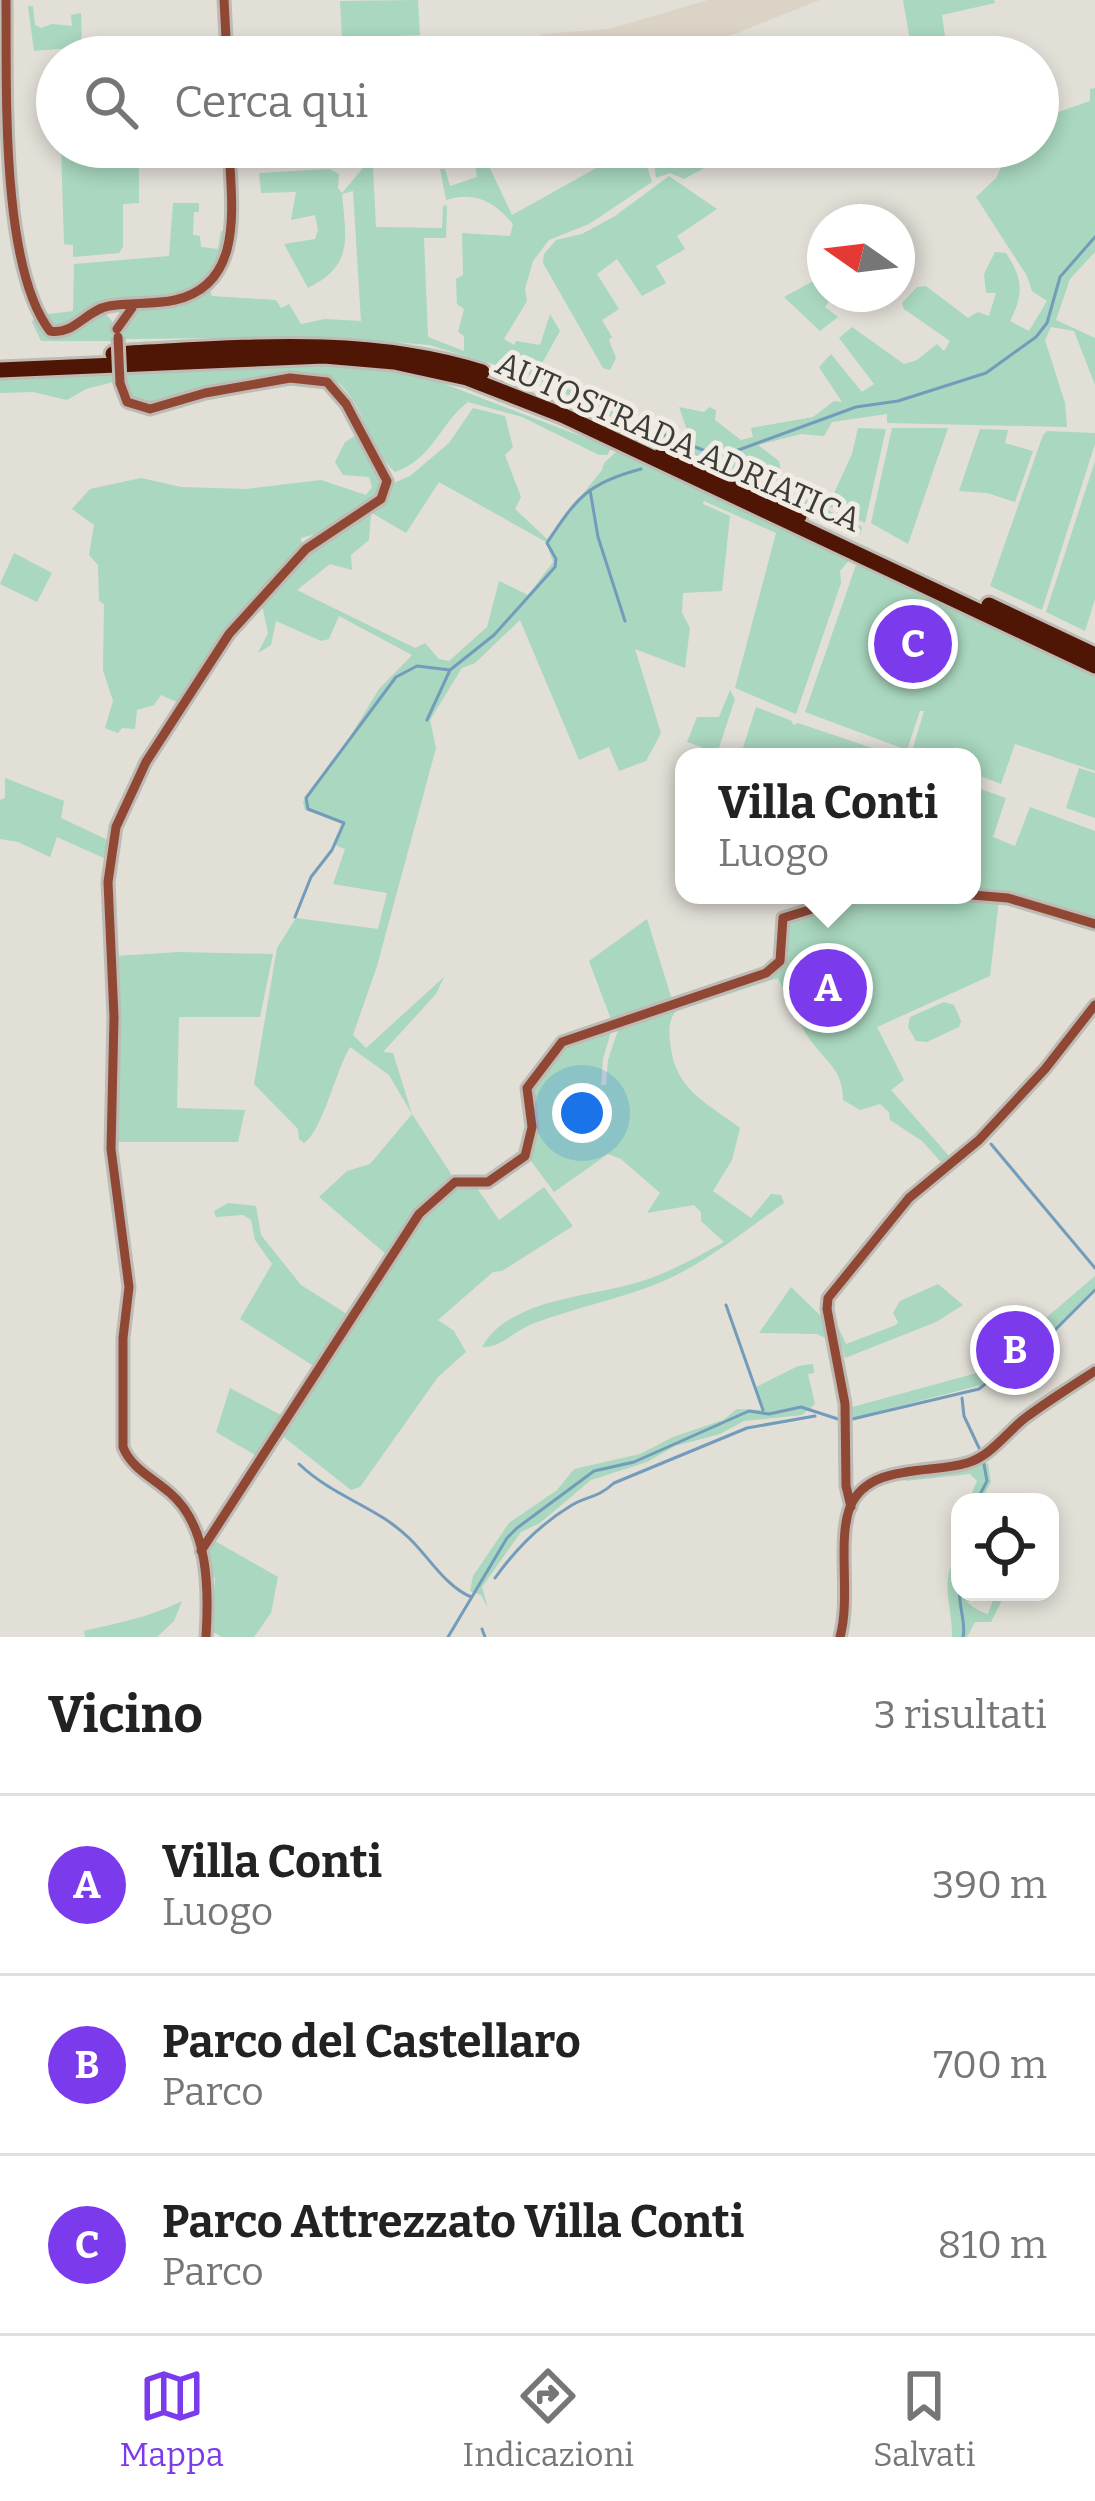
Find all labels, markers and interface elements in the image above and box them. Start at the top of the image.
search box [36,36,1059,168]
icon: search [78,69,144,135]
text: Cerca qui [174,75,368,129]
north arrow [807,204,915,312]
street label: AUTOSTRADA ADRIATICA [490,343,868,541]
pin: C [874,599,952,689]
popup [675,748,981,904]
text: Villa Conti [718,776,938,830]
text: Luogo [718,830,829,876]
pin: A [789,943,867,1033]
your location [552,1083,612,1143]
pin: B [976,1305,1054,1395]
map controls [951,1493,1059,1601]
button: locate [951,1493,1059,1601]
text: Vicino [48,1684,203,1746]
text: 3 risultati [874,1692,1047,1738]
text: Villa Conti [162,1835,382,1889]
text: A [73,1862,101,1908]
text: 390 m [932,1862,1047,1908]
text: Luogo [162,1889,273,1935]
text: Parco del Castellaro [162,2015,581,2069]
text: B [74,2042,100,2088]
text: 700 m [933,2042,1047,2088]
text: Parco [162,2069,264,2115]
text: Parco Attrezzato Villa Conti [162,2195,744,2249]
text: C [75,2222,99,2268]
text: 810 m [938,2222,1047,2268]
text: Parco [162,2249,264,2295]
tab: Mappa [119,2363,224,2475]
tab: Indicazioni [463,2363,634,2475]
tab: Salvati [873,2363,976,2475]

